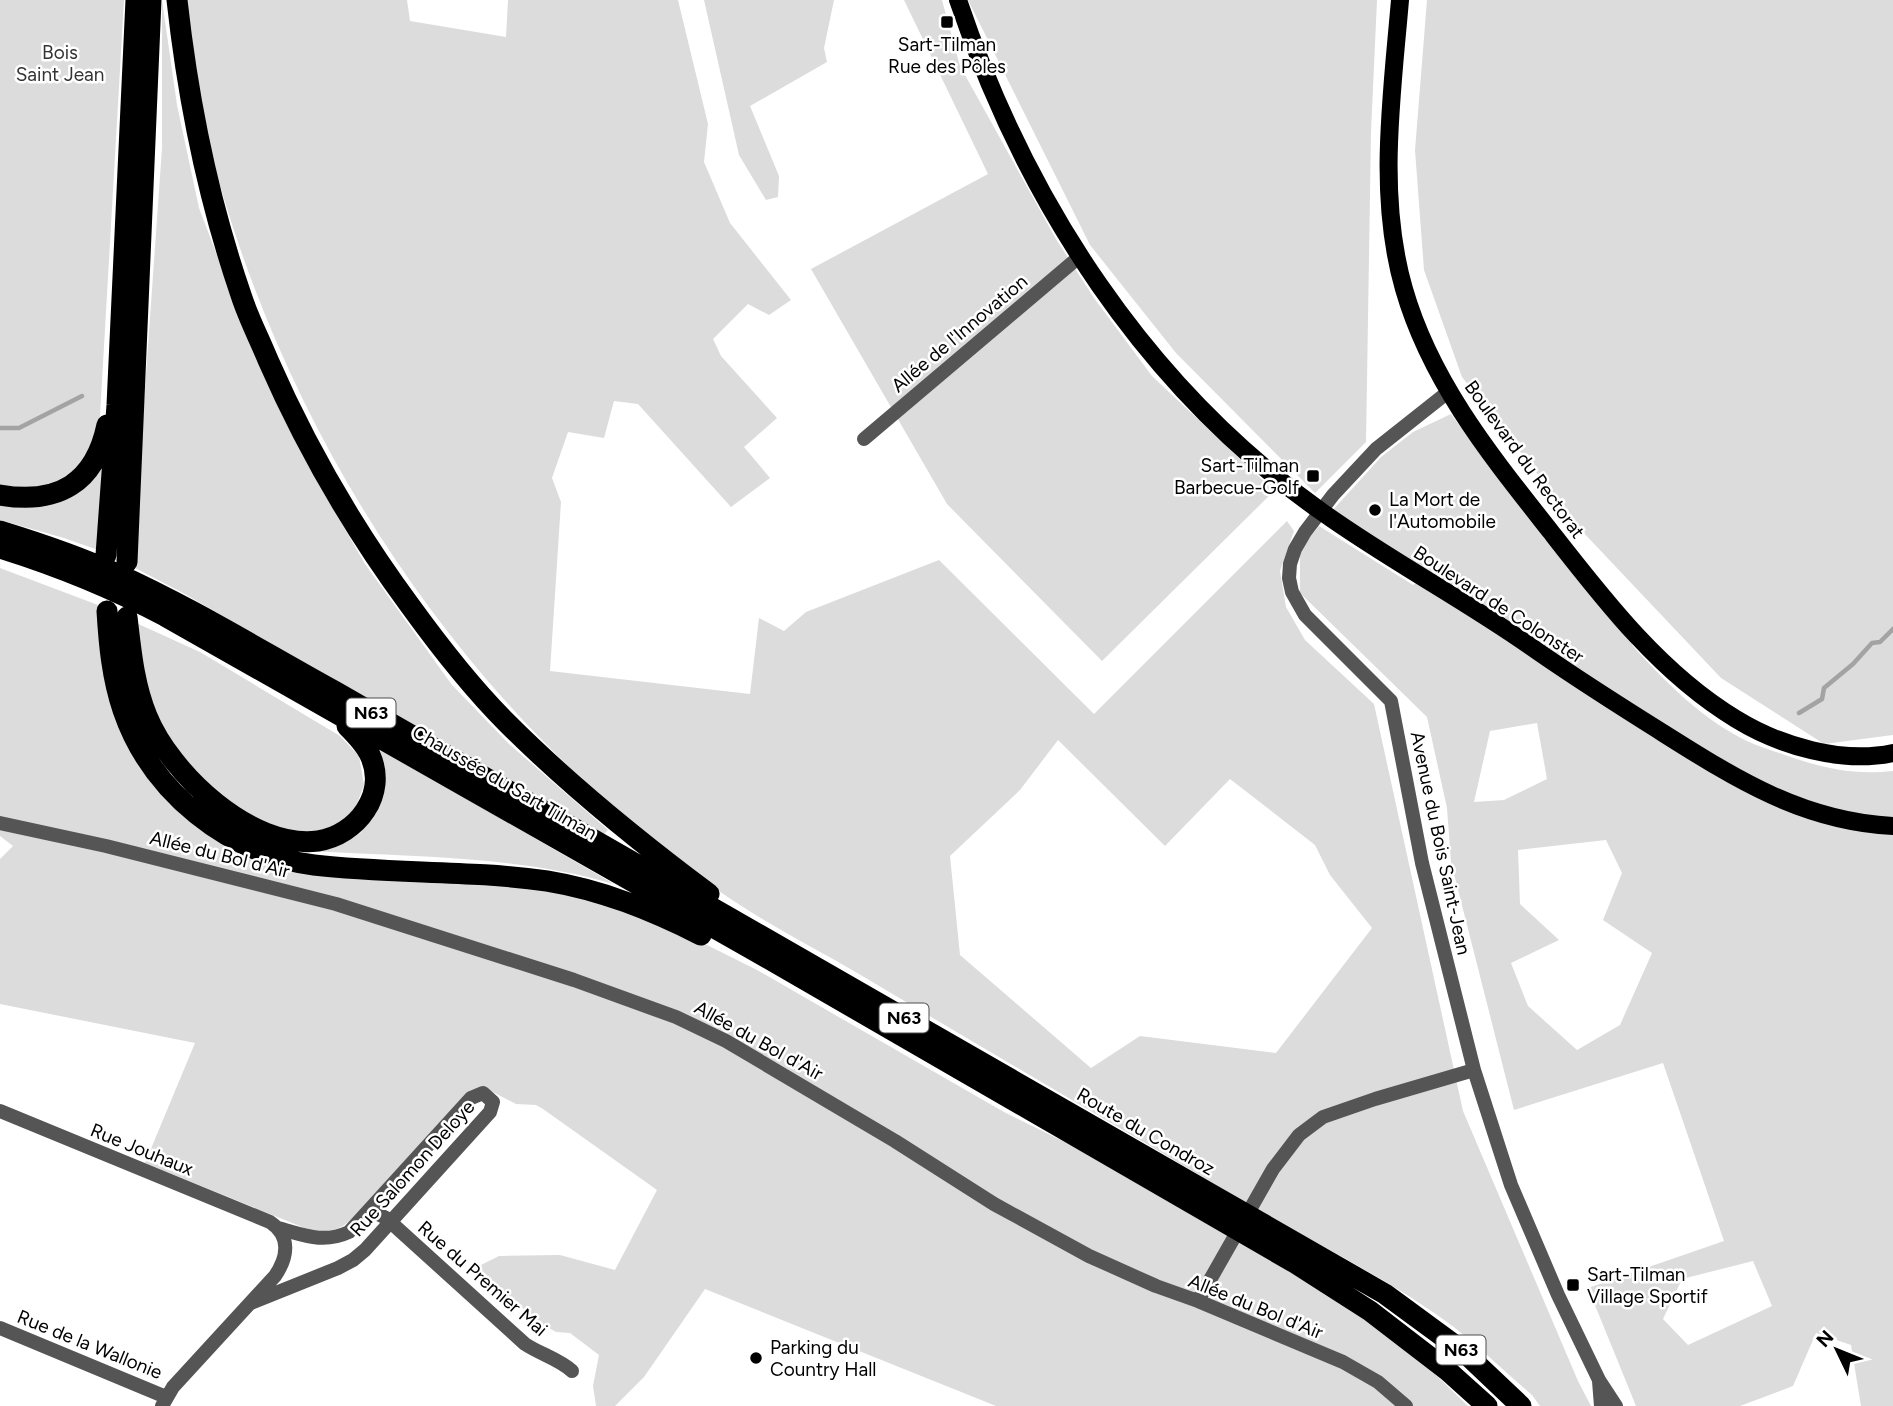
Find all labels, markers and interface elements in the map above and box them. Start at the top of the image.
marker: Sart-Tilman Rue des Pôles [939,14,955,30]
place label: Sart-Tilman Rue des Pôles [888,33,1006,78]
park label: Bois Saint Jean [16,41,104,86]
street label: Allée de l'Innovation [887,270,1032,397]
street label: Boulevard du Rectorat [1460,376,1590,543]
place label: Sart-Tilman Barbecue-Golf [1174,454,1299,499]
marker: Sart-Tilman Barbecue-Golf [1305,468,1321,484]
place label: La Mort de l'Automobile [1389,488,1496,533]
marker: La Mort de l'Automobile [1367,502,1383,518]
street label: Boulevard de Colonster [1409,541,1589,668]
road number: N63 [346,698,396,728]
street label: Chaussée du Sart Tilman [408,720,601,845]
street label: Avenue du Bois Saint-Jean [1406,729,1475,957]
street label: Allée du Bol d'Air [148,826,293,883]
street label: Allée du Bol d'Air [691,996,827,1085]
road number: N63 [880,1003,928,1032]
street label: Route du Condroz [1073,1083,1219,1180]
street label: Rue Salomon Deloye [345,1096,480,1241]
street label: Rue Jouhaux [87,1118,197,1181]
street label: Rue du Premier Mai [413,1216,552,1341]
place label: Sart-Tilman Village Sportif [1587,1263,1708,1308]
street label: Allée du Bol d'Air [1185,1269,1327,1344]
marker: Sart-Tilman Village Sportif [1565,1277,1581,1293]
street label: Rue de la Wallonie [14,1305,166,1384]
north arrow [1802,1315,1872,1385]
text: N [1812,1326,1838,1352]
place label: Parking du Country Hall [770,1336,877,1381]
road number: N63 [1436,1336,1486,1364]
marker: Parking du Country Hall [748,1350,764,1366]

